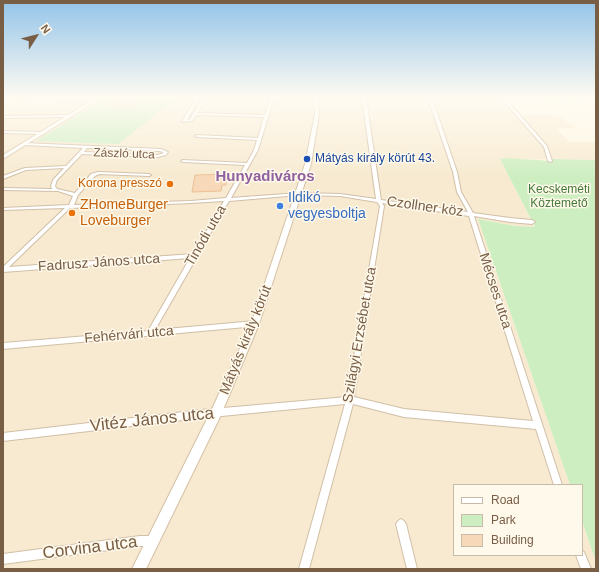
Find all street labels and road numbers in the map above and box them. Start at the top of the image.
street label: Zászló utca [93,146,155,162]
street label: Czollner köz [386,193,464,221]
street label: Tinódi utca [182,202,230,270]
street label: Fadrusz János utca [37,250,161,276]
street label: Mécses utca [475,251,515,331]
street label: Szilágyi Erzsébet utca [340,266,380,404]
street label: Mátyás király körút [216,283,276,397]
street label: Fehérvári utca [84,323,174,347]
street label: Vitéz János utca [89,403,215,437]
street label: Corvina utca [41,532,139,564]

